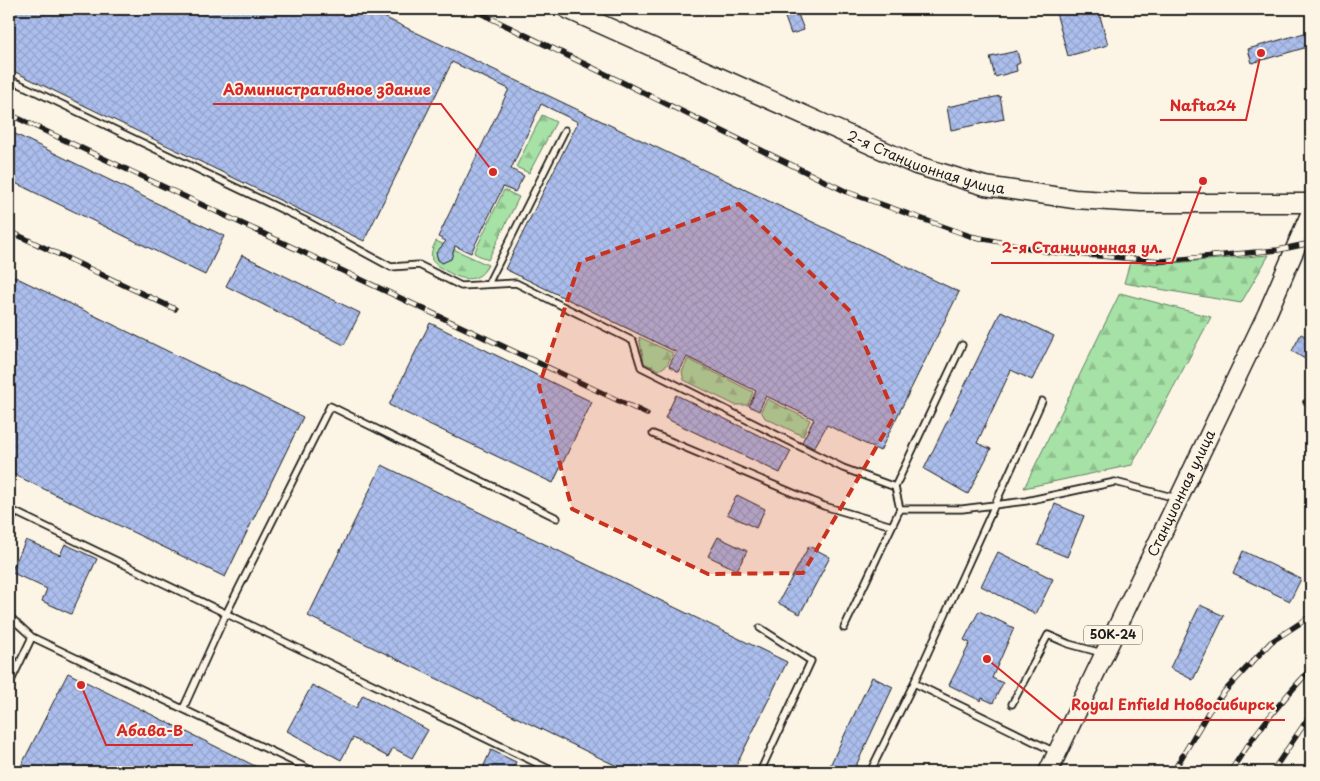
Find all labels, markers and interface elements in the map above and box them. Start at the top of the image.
callout: Административное здание [213,74,441,104]
text: Административное здание [223,77,431,100]
callout: Nafta24 [1160,90,1246,120]
text: Nafta24 [1170,93,1236,116]
street label: 2-я Станционная улица [844,125,1006,199]
callout: 2-я Станционная ул. [991,233,1172,263]
text: 2-я Станционная ул. [1001,235,1163,258]
street label: Станционная улица [1142,426,1220,560]
road number: 50К-24 [1084,626,1142,644]
callout: Royal Enfield Новосибирск [1061,690,1285,720]
text: Royal Enfield Новосибирск [1071,692,1275,715]
callout: Абава-В [106,715,193,745]
text: Абава-В [116,718,183,741]

